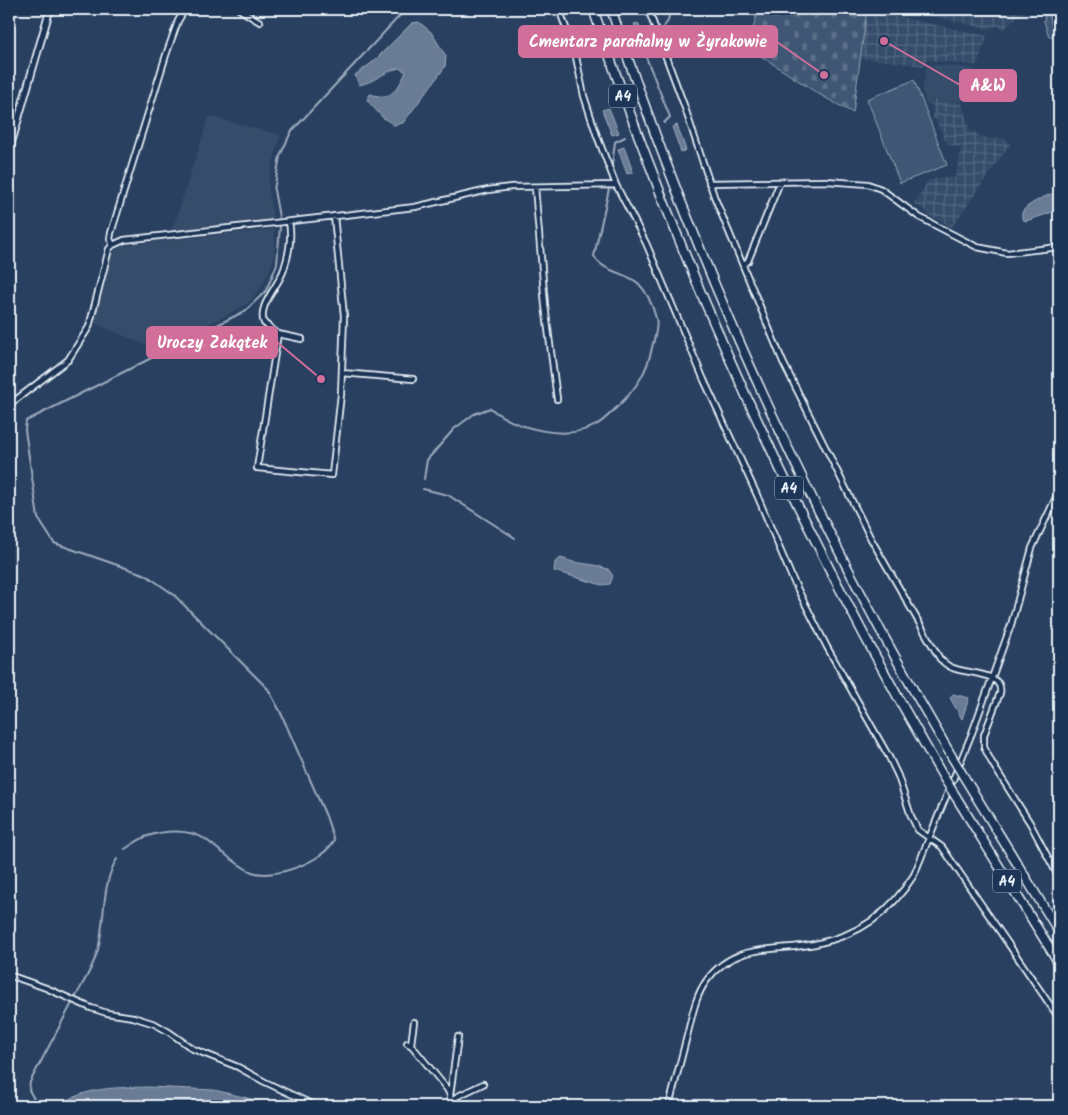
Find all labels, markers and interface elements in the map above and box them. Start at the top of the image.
callout: Cmentarz parafialny w Żyrakowie [519,26,777,57]
text: Cmentarz parafialny w Żyrakowie [529,30,767,55]
callout: A&W [960,70,1016,101]
text: A&W [970,74,1006,99]
road number: A4 [609,84,637,108]
callout: Uroczy Zakątek [147,327,277,358]
text: Uroczy Zakątek [157,331,268,356]
road number: A4 [775,476,803,499]
road number: A4 [993,869,1021,892]

